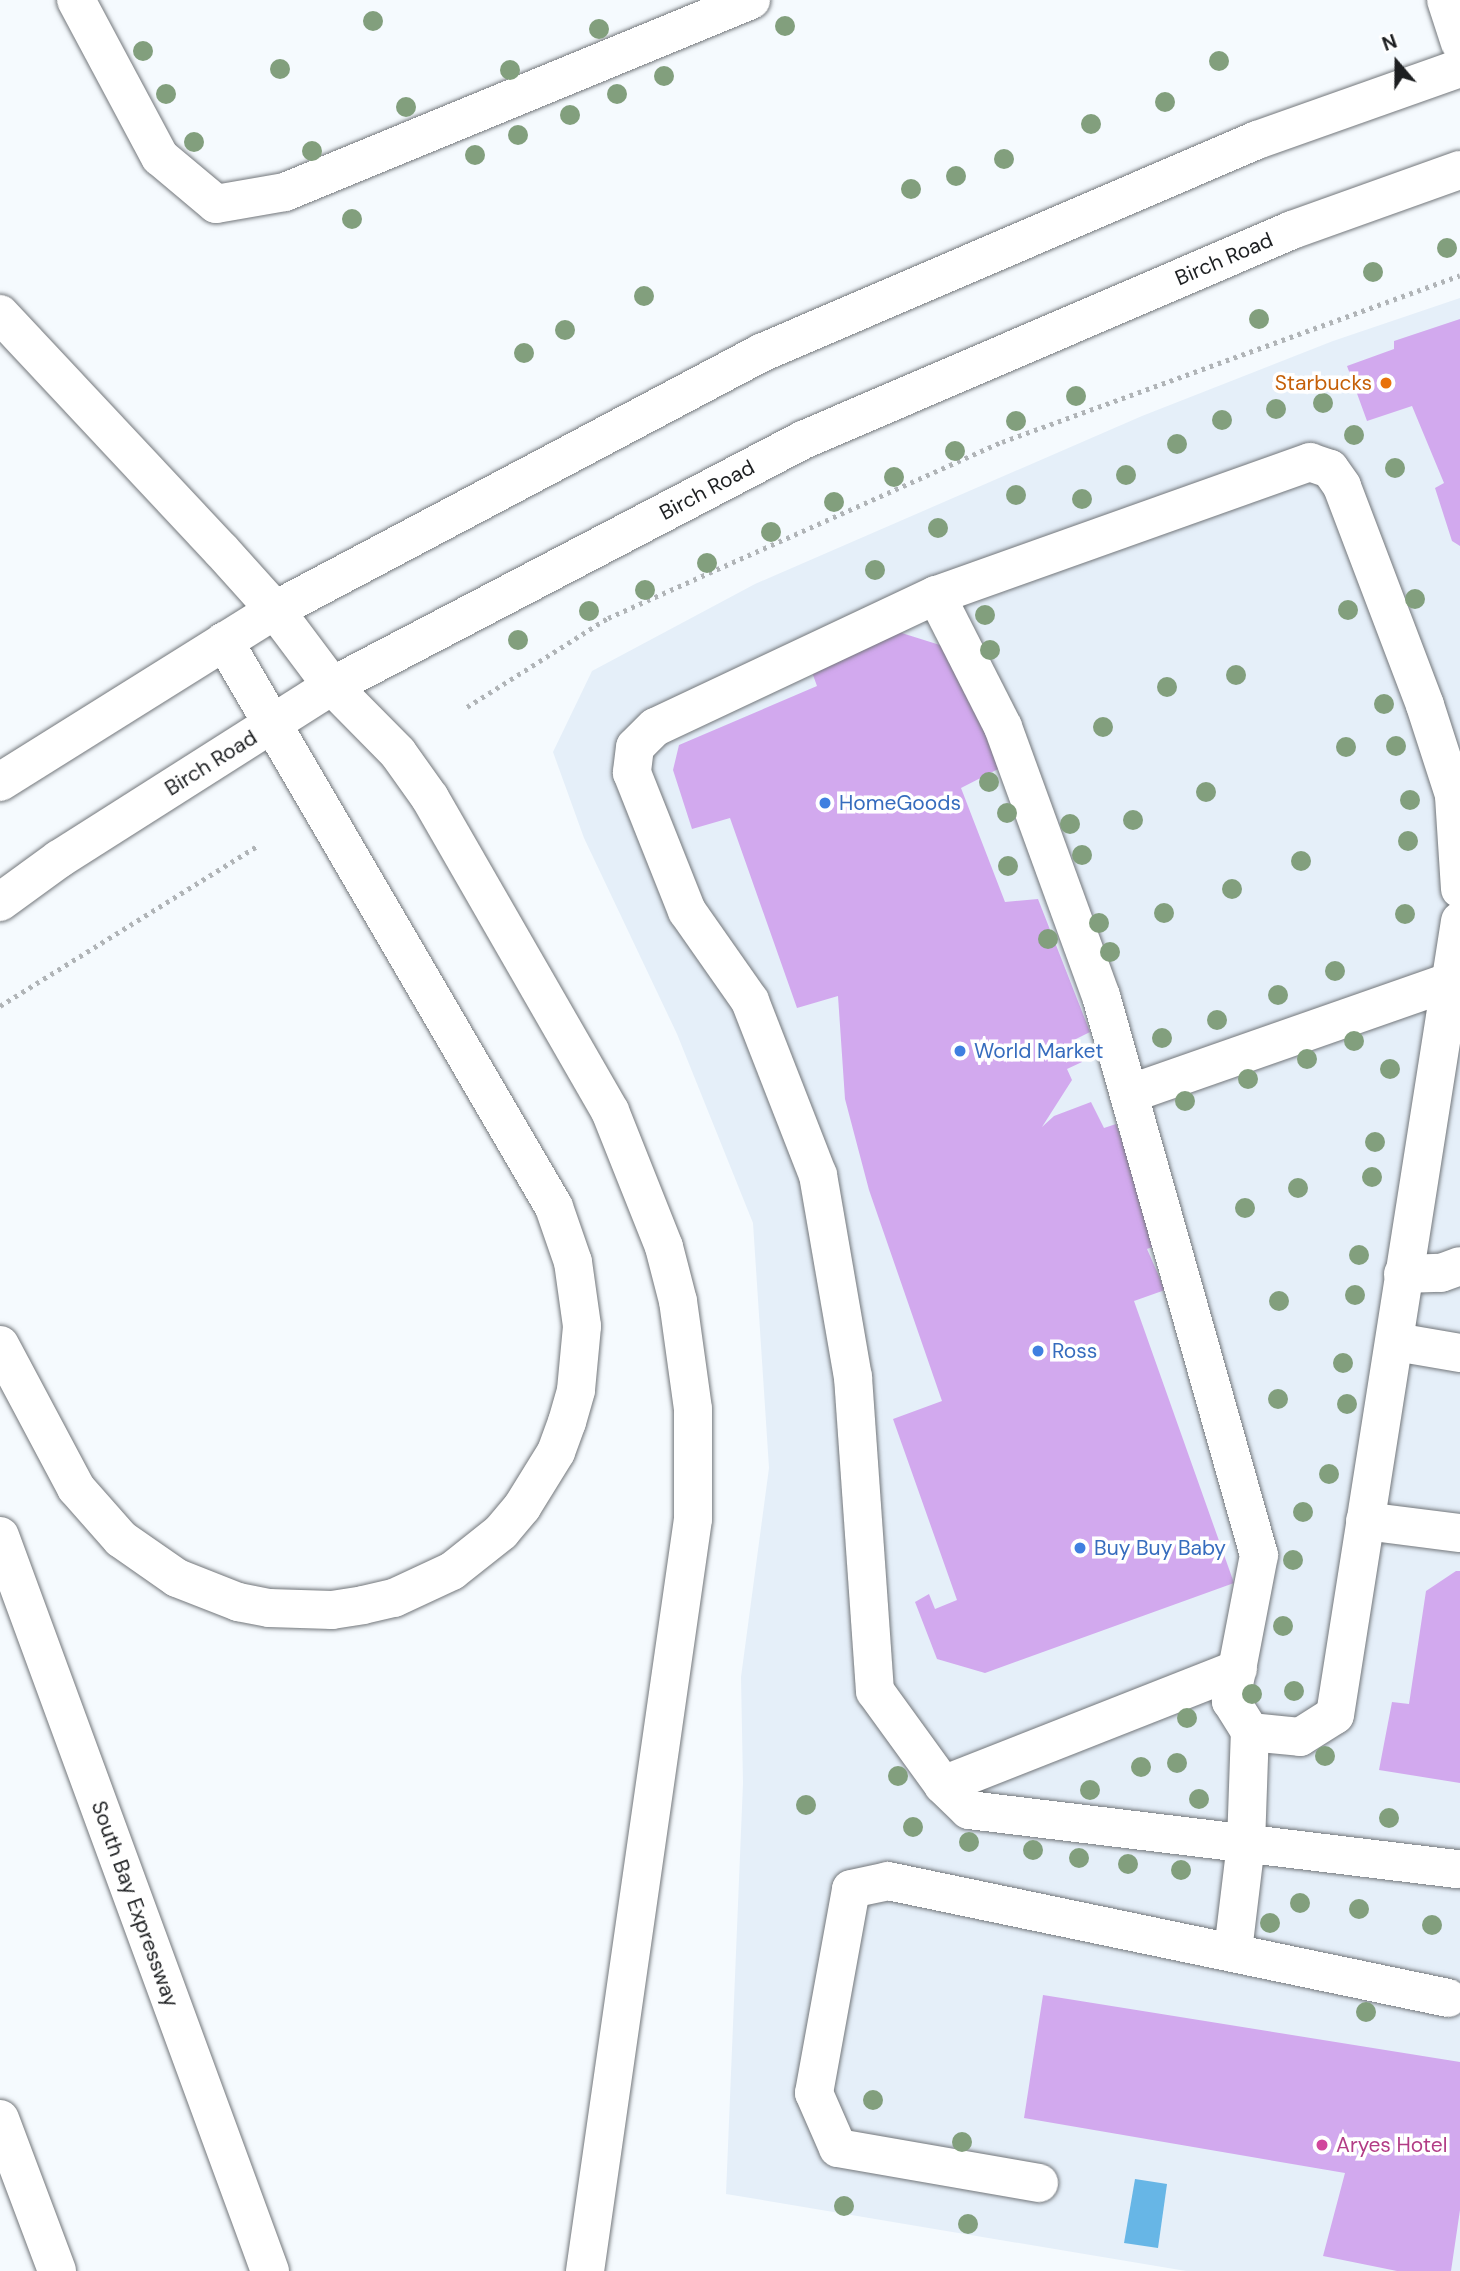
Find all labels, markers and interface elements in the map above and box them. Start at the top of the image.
north arrow [1362,28,1432,98]
text: N [1379,29,1400,57]
street label: Birch Road [1171,227,1277,291]
place label: Starbucks [1275,370,1372,396]
marker: Starbucks [1378,375,1394,391]
street label: Birch Road [655,455,759,525]
street label: Birch Road [160,725,262,801]
place label: HomeGoods [839,790,961,816]
marker: HomeGoods [817,795,833,811]
place label: World Market [974,1038,1103,1064]
marker: World Market [952,1043,968,1059]
place label: Ross [1052,1338,1097,1364]
marker: Ross [1030,1343,1046,1359]
place label: Buy Buy Baby [1094,1535,1226,1561]
marker: Buy Buy Baby [1072,1540,1088,1556]
street label: South Bay Expressway [86,1798,184,2010]
place label: Aryes Hotel [1336,2132,1447,2158]
marker: Aryes Hotel [1314,2137,1330,2153]

